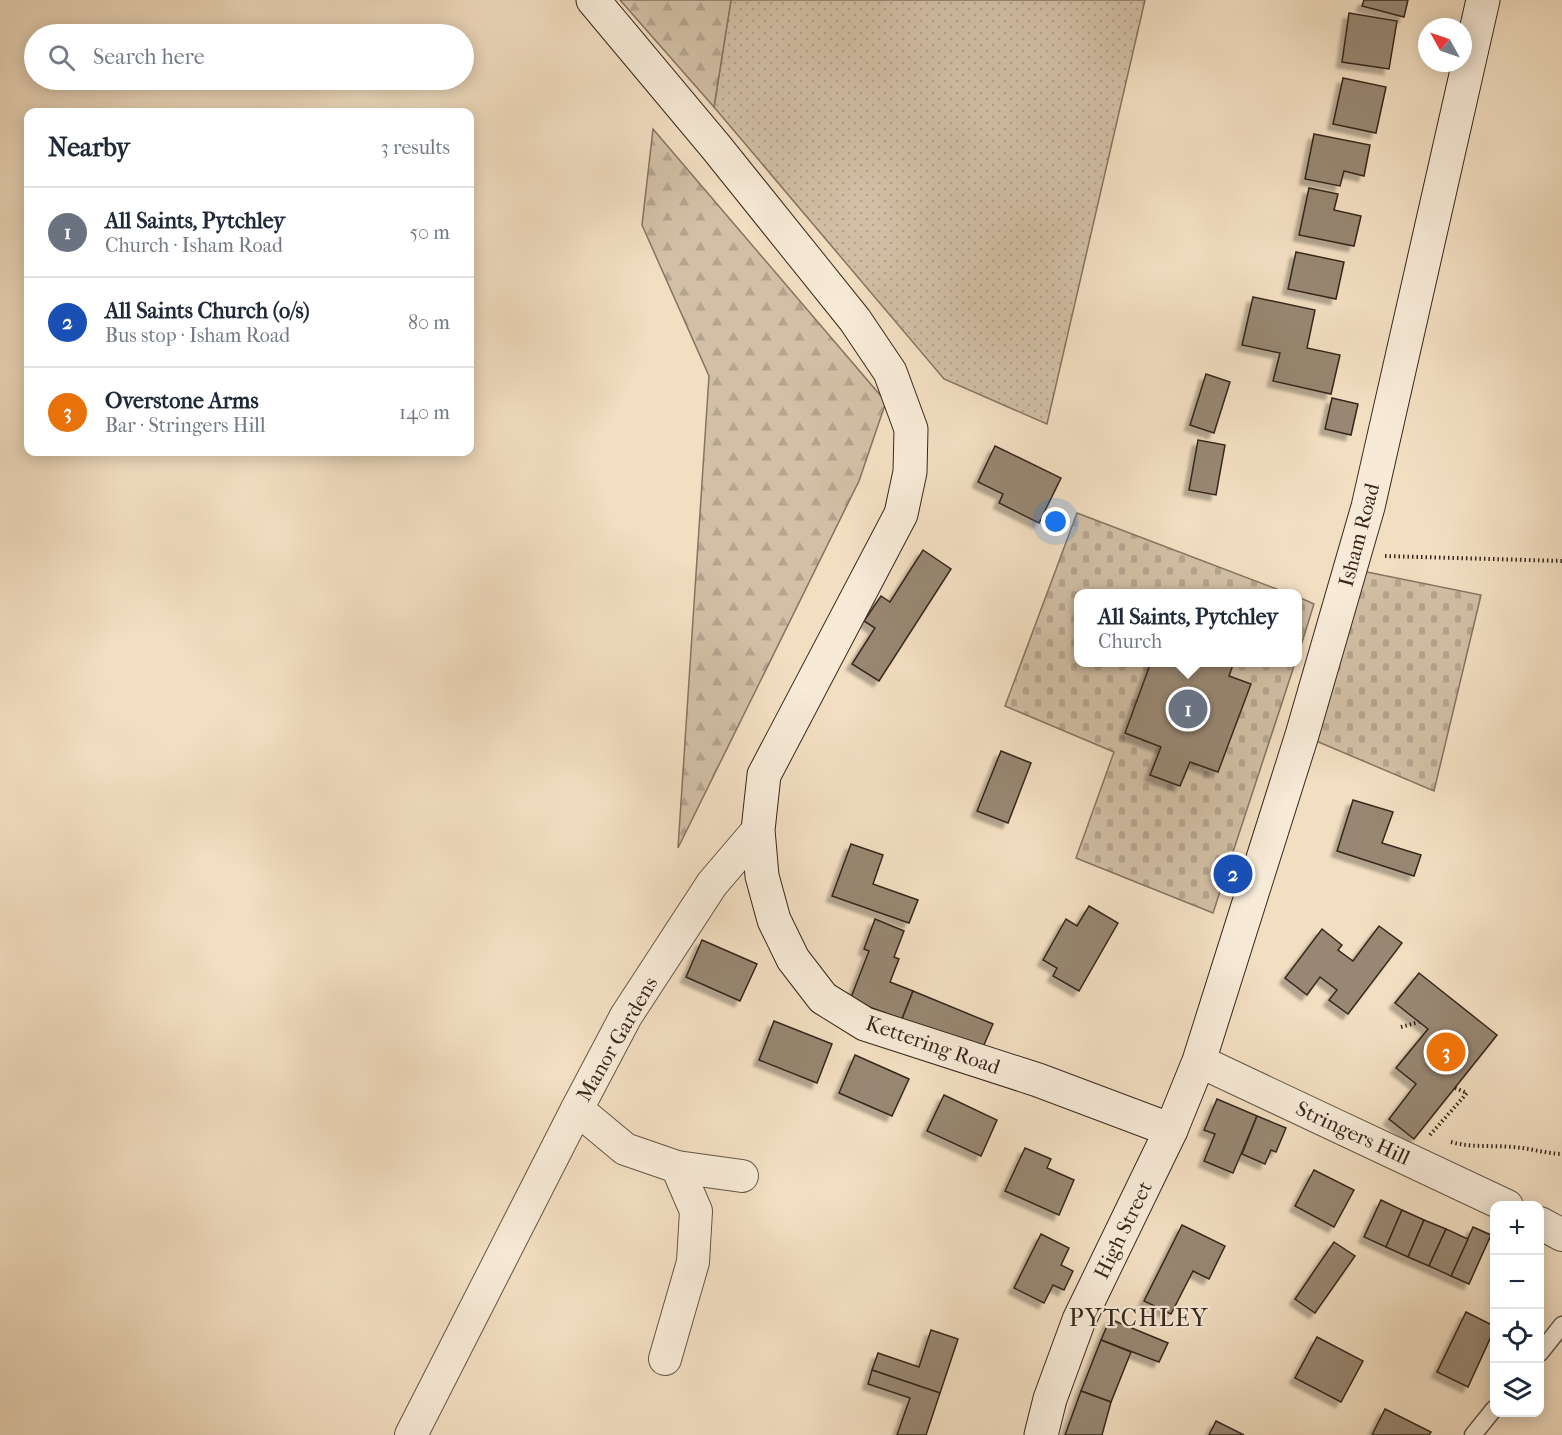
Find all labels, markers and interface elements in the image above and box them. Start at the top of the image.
north arrow [1418,18,1472,72]
search box [24,24,474,90]
icon: search [45,41,78,74]
text: Search here [93,44,205,70]
text: Nearby [48,132,130,163]
text: 3 results [381,136,450,159]
text: All Saints, Pytchley [105,208,285,234]
text: 1 [64,221,71,244]
text: 50 m [409,221,450,244]
text: Church · Isham Road [105,234,283,257]
text: All Saints Church (o/s) [105,298,310,324]
text: 2 [62,311,73,334]
text: 80 m [408,311,450,334]
text: Bus stop · Isham Road [105,324,290,347]
text: Overstone Arms [105,388,259,414]
text: 3 [63,401,72,424]
text: 140 m [399,401,450,424]
text: Bar · Stringers Hill [105,414,265,437]
street label: Isham Road [1334,480,1384,589]
your location [1041,507,1070,536]
popup [1074,589,1302,667]
text: All Saints, Pytchley [1098,604,1278,630]
text: Church [1098,630,1162,653]
pin: 1 [1168,686,1208,732]
pin: 2 [1214,852,1252,896]
street label: Manor Gardens [572,972,663,1106]
street label: Kettering Road [863,1011,1004,1079]
pin: 3 [1426,1030,1466,1074]
street label: Stringers Hill [1292,1096,1414,1170]
street label: High Street [1089,1177,1157,1283]
map controls [1490,1201,1544,1417]
button: + [1490,1201,1544,1255]
button: − [1490,1255,1544,1309]
district label: PYTCHLEY [1069,1304,1209,1332]
button: locate [1490,1309,1544,1363]
button: layers [1490,1363,1544,1417]

